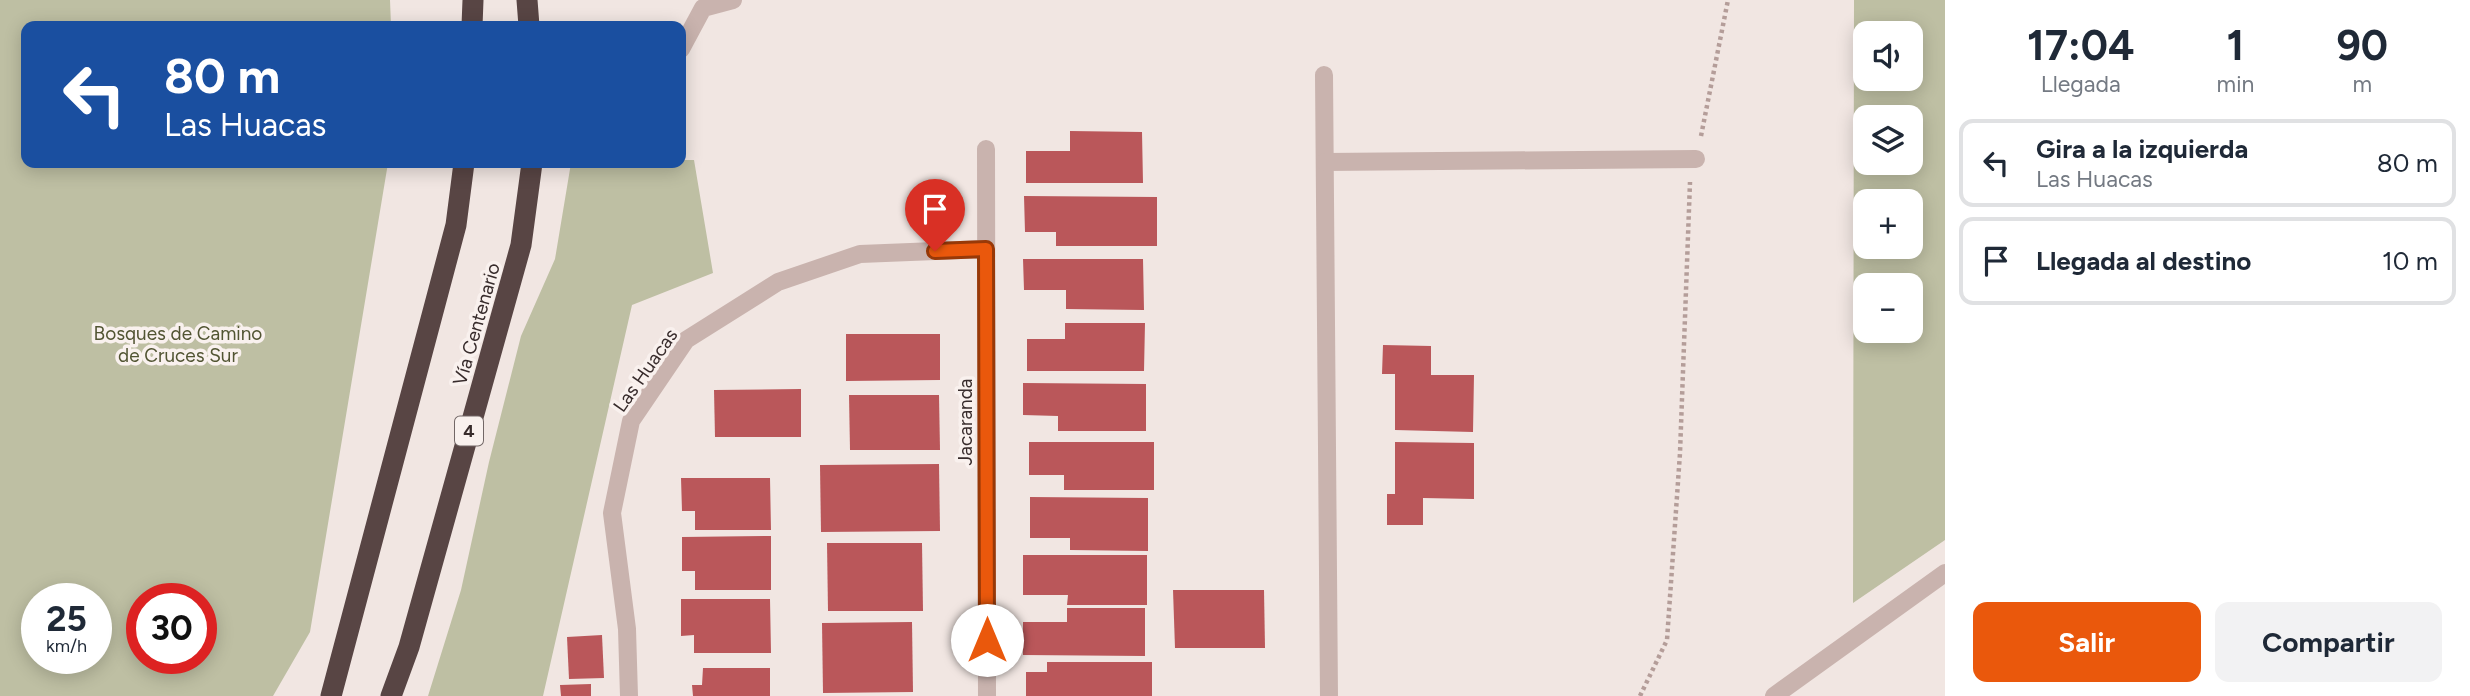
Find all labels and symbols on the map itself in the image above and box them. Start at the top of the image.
pin [905,179,965,251]
street label: Vía Centenario [448,260,505,388]
park label: Bosques de Camino de Cruces Sur [94,322,262,367]
street label: Las Huacas [608,324,683,416]
street label: Jacaranda [954,379,977,465]
road number: 4 [455,416,483,446]
speed limit sign: 30 [126,583,217,674]
position arrow [950,603,1024,677]

